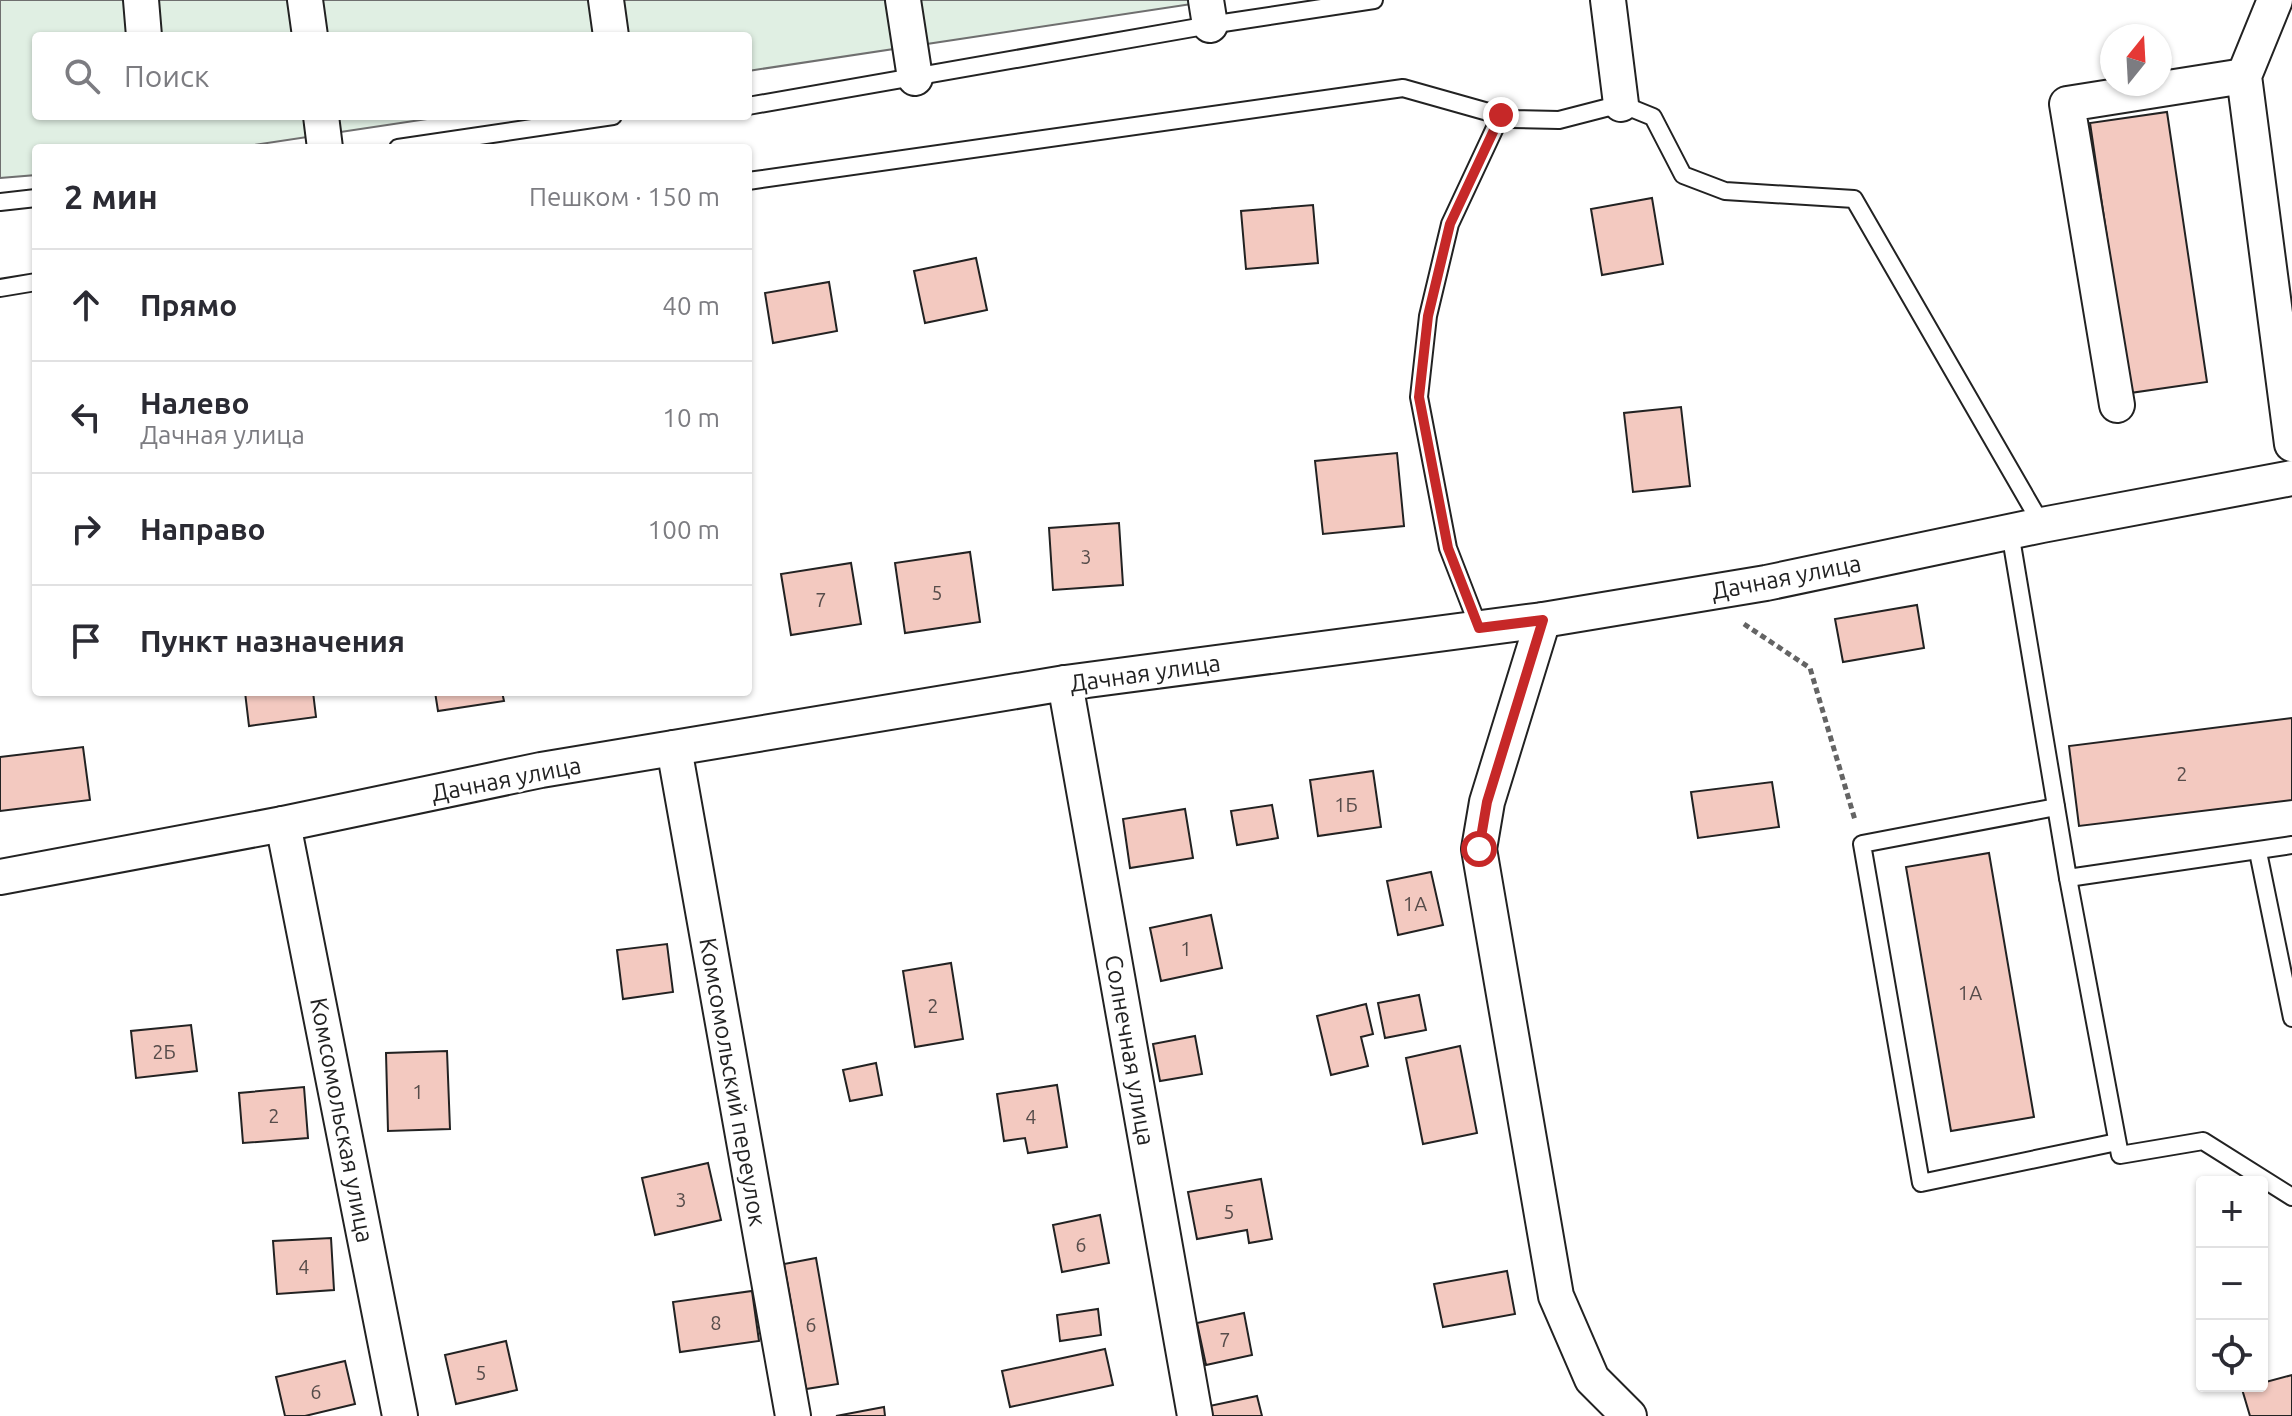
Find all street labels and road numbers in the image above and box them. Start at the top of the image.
street label: Дачная улица [1709,549,1863,605]
street label: Дачная улица [1068,649,1222,697]
street label: Дачная улица [429,751,583,807]
street label: Комсомольский переулок [694,936,772,1228]
street label: Солнечная улица [1100,953,1160,1147]
street label: Комсомольская улица [305,995,379,1245]

